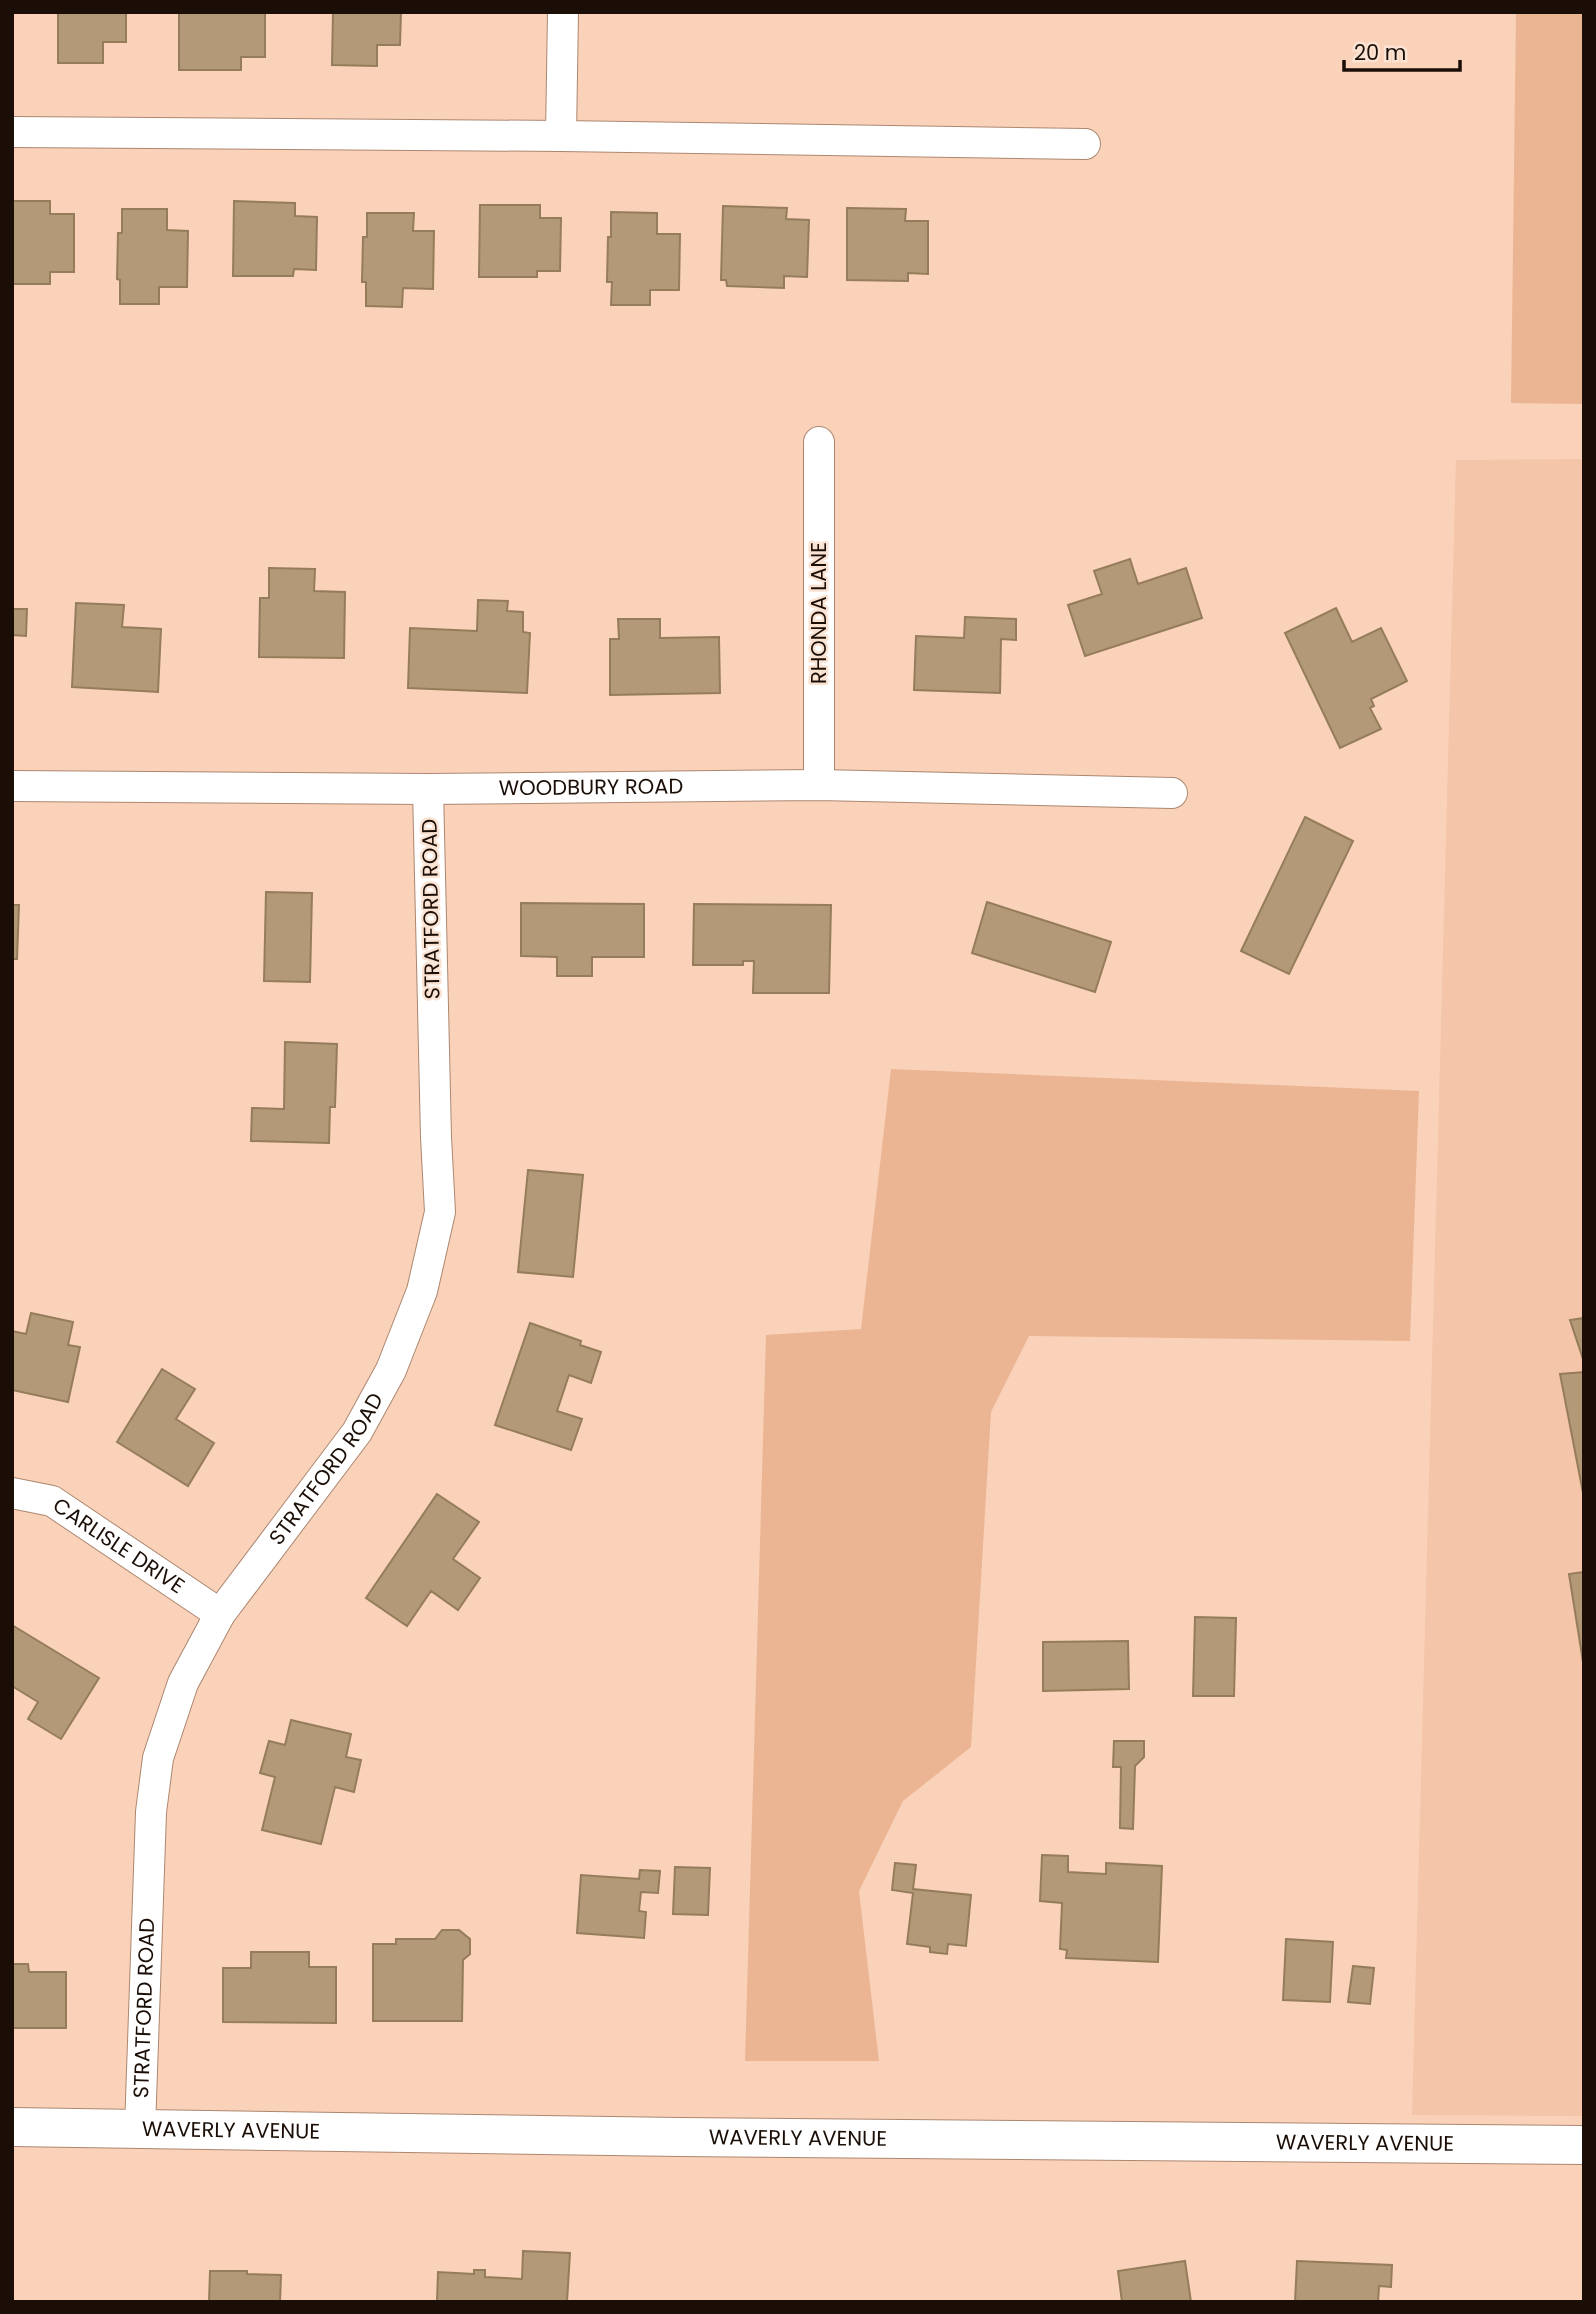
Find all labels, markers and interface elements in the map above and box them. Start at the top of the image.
scale bar [1344,28,1460,72]
text: 20 m [1354,38,1407,67]
street label: RHONDA LANE [804,542,833,684]
street label: WOODBURY ROAD [499,771,683,802]
street label: STRATFORD ROAD [414,818,447,1000]
street label: STRATFORD ROAD [262,1387,390,1551]
street label: CARLISLE DRIVE [47,1491,190,1600]
street label: STRATFORD ROAD [126,1917,161,2099]
street label: WAVERLY AVENUE [142,2114,320,2146]
street label: WAVERLY AVENUE [709,2122,887,2153]
street label: WAVERLY AVENUE [1276,2127,1454,2158]

